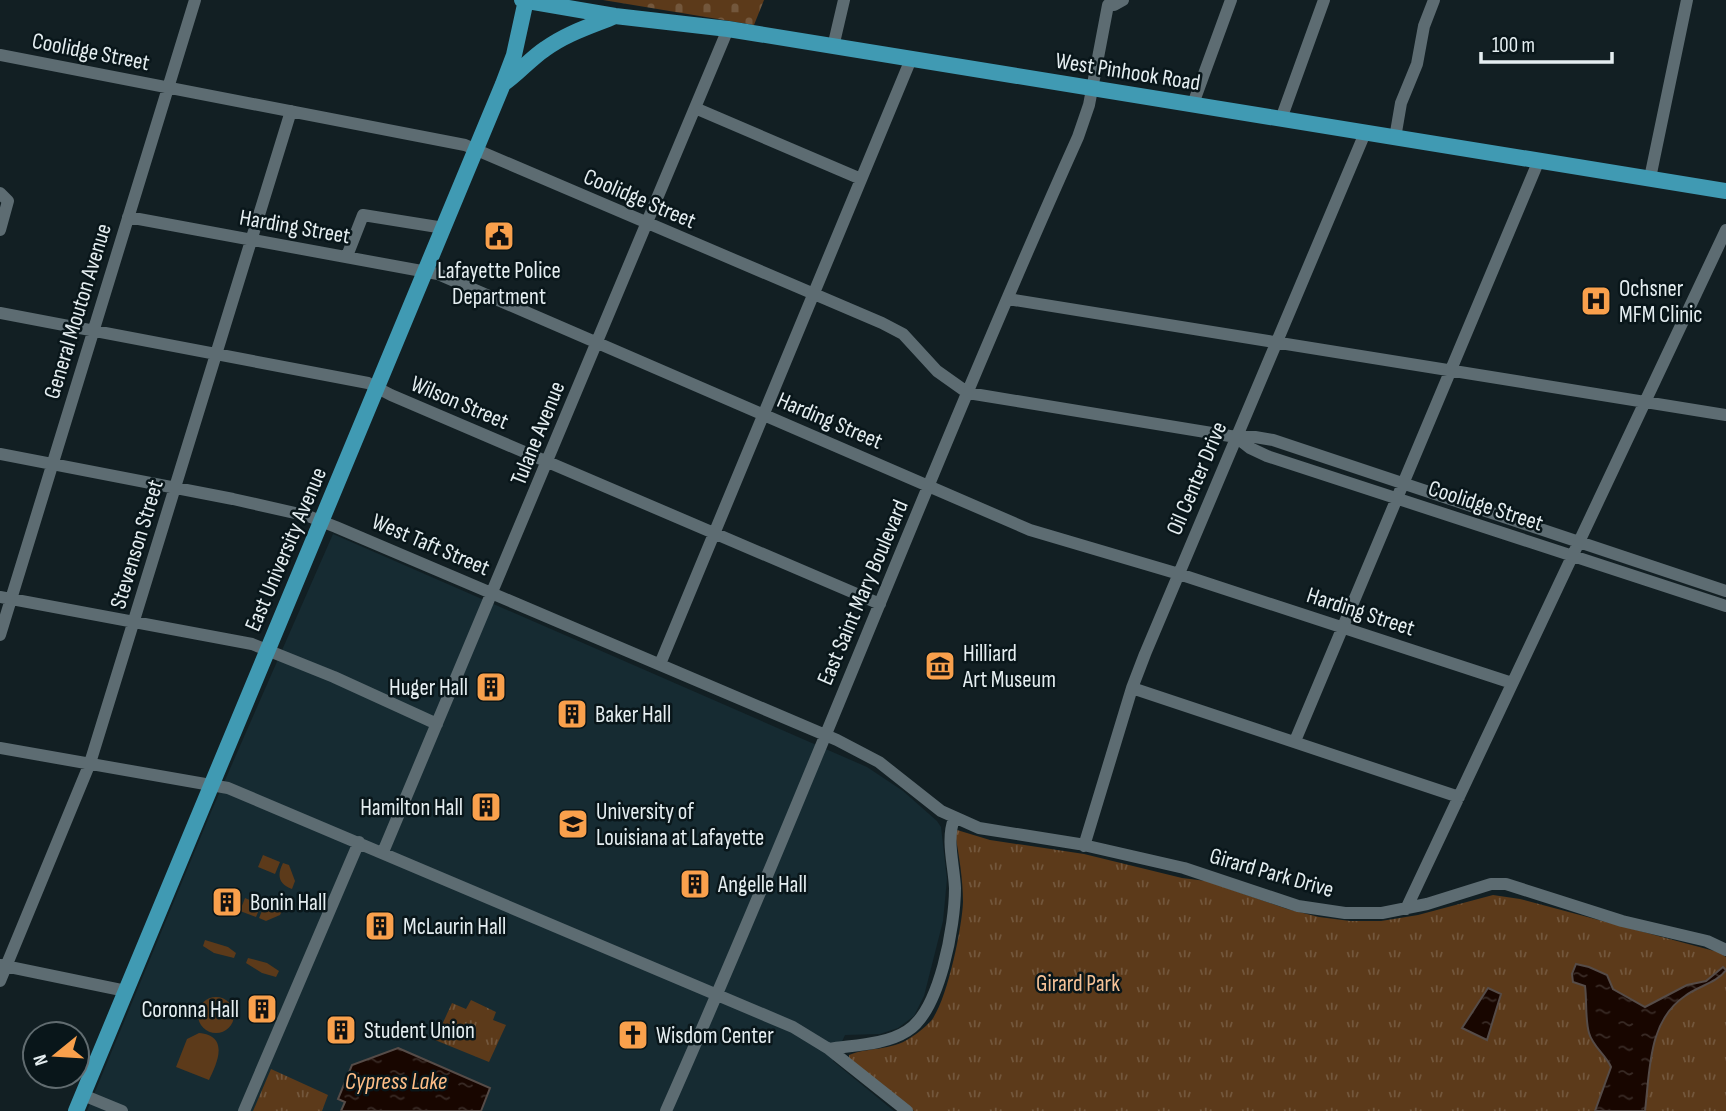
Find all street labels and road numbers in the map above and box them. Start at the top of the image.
street label: Coolidge Street [30,27,152,77]
street label: West Pinhook Road [1053,47,1202,97]
street label: Coolidge Street [579,163,700,235]
street label: Harding Street [237,203,352,250]
street label: General Mouton Avenue [38,220,118,402]
street label: Wilson Street [407,370,513,436]
street label: Tulane Avenue [504,377,571,489]
street label: Harding Street [773,386,887,456]
street label: Oil Center Drive [1161,418,1233,539]
street label: East University Avenue [239,463,333,635]
street label: Coolidge Street [1425,474,1547,538]
street label: Stevenson Street [104,476,170,612]
street label: East Saint Mary Boulevard [811,496,915,689]
street label: West Taft Street [367,508,494,582]
street label: Harding Street [1303,581,1418,643]
street label: Girard Park Drive [1206,842,1337,904]

